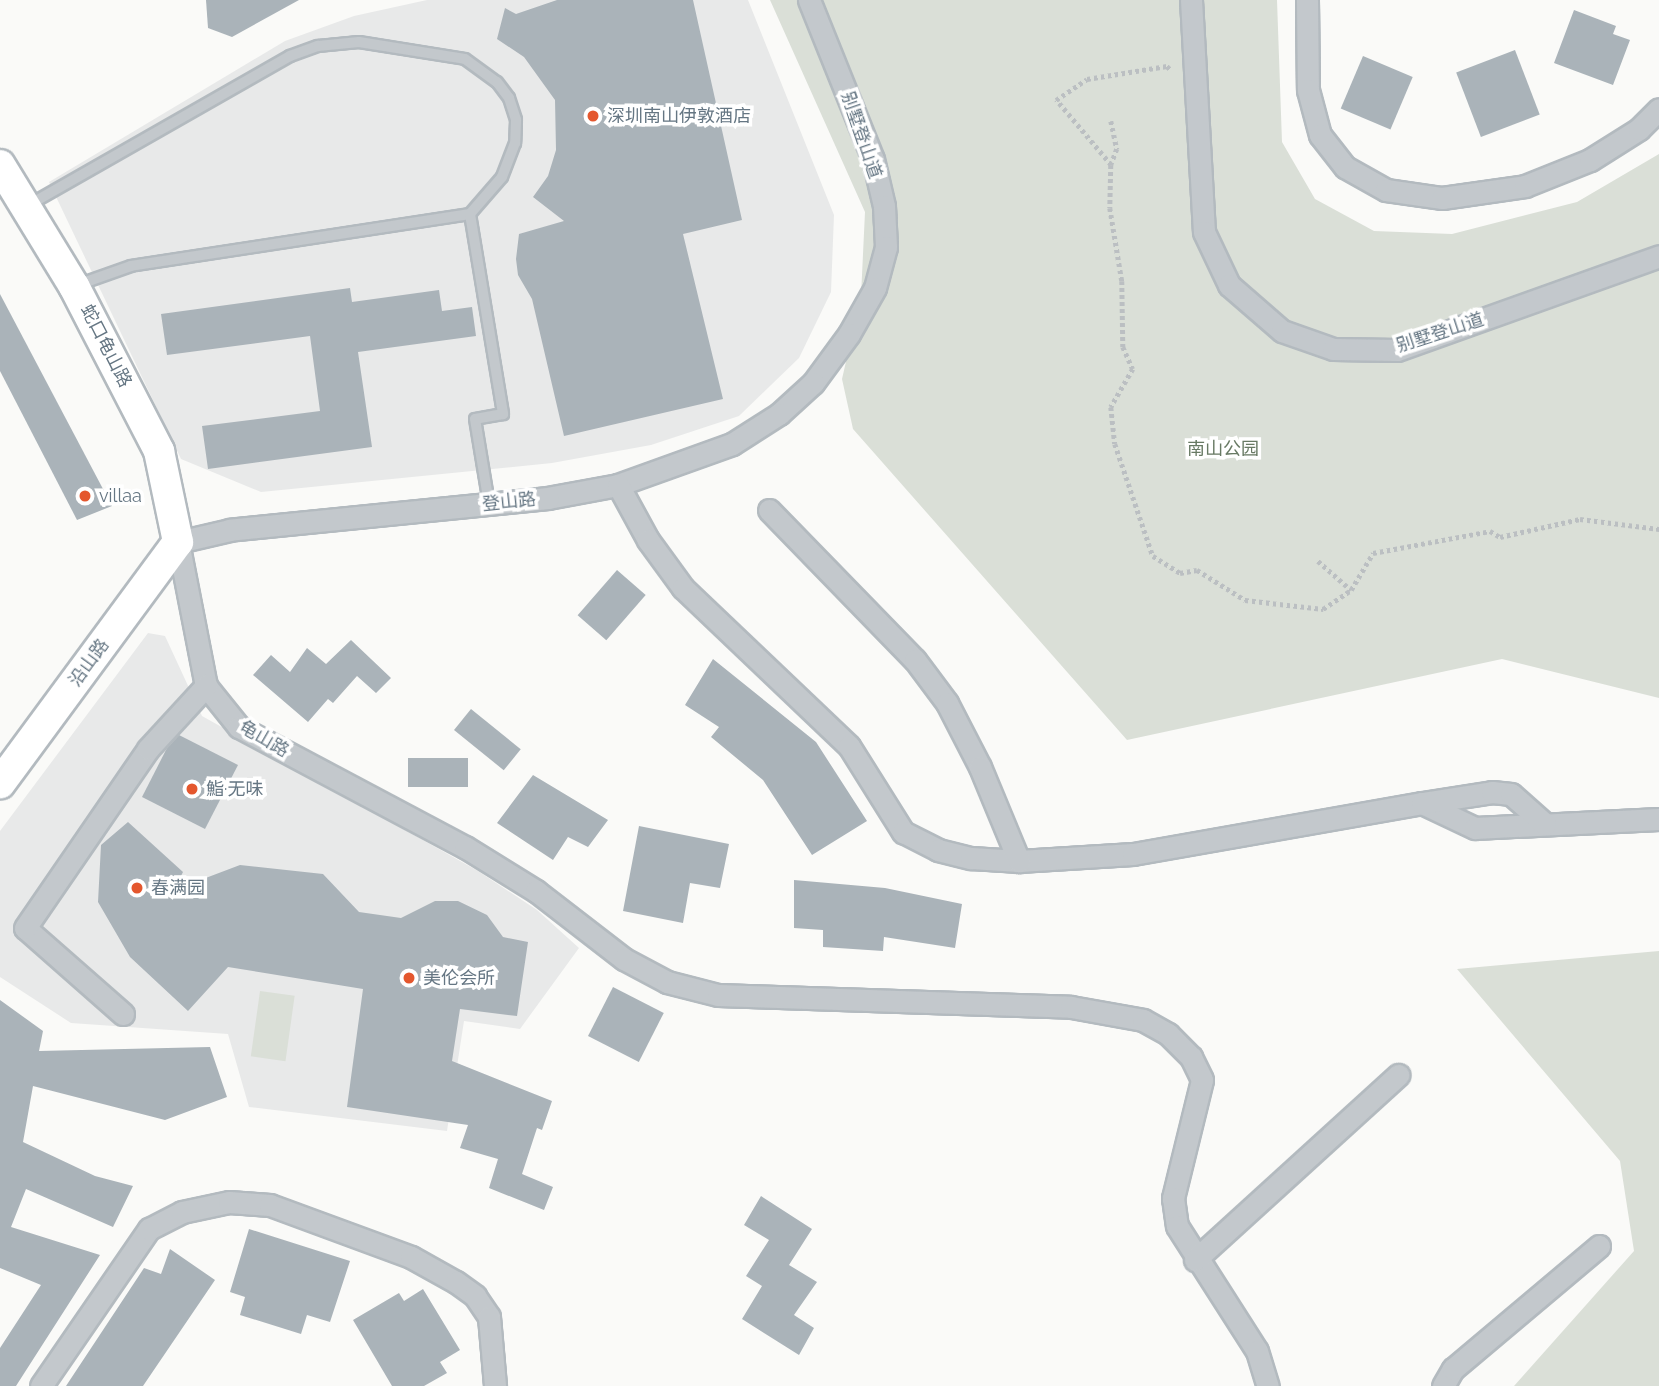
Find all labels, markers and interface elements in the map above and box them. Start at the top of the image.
street label: 别墅登山道 [836,89,886,181]
place label: 深圳南山伊敦酒店 [607,105,751,127]
marker: 深圳南山伊敦酒店 [585,108,601,124]
street label: 蛇口龟山路 [76,301,136,391]
street label: 别墅登山道 [1394,309,1486,357]
park label: 南山公园 [1187,438,1259,460]
place label: villaa [99,485,142,507]
marker: villaa [77,488,93,504]
street label: 登山路 [481,488,537,516]
street label: 沿山路 [64,635,114,691]
street label: 龟山路 [235,716,293,762]
place label: 鮨·无味 [206,778,263,800]
marker: 鮨·无味 [184,781,200,797]
place label: 春满园 [151,877,205,899]
marker: 春满园 [129,880,145,896]
place label: 美伦会所 [423,967,495,989]
marker: 美伦会所 [401,970,417,986]

